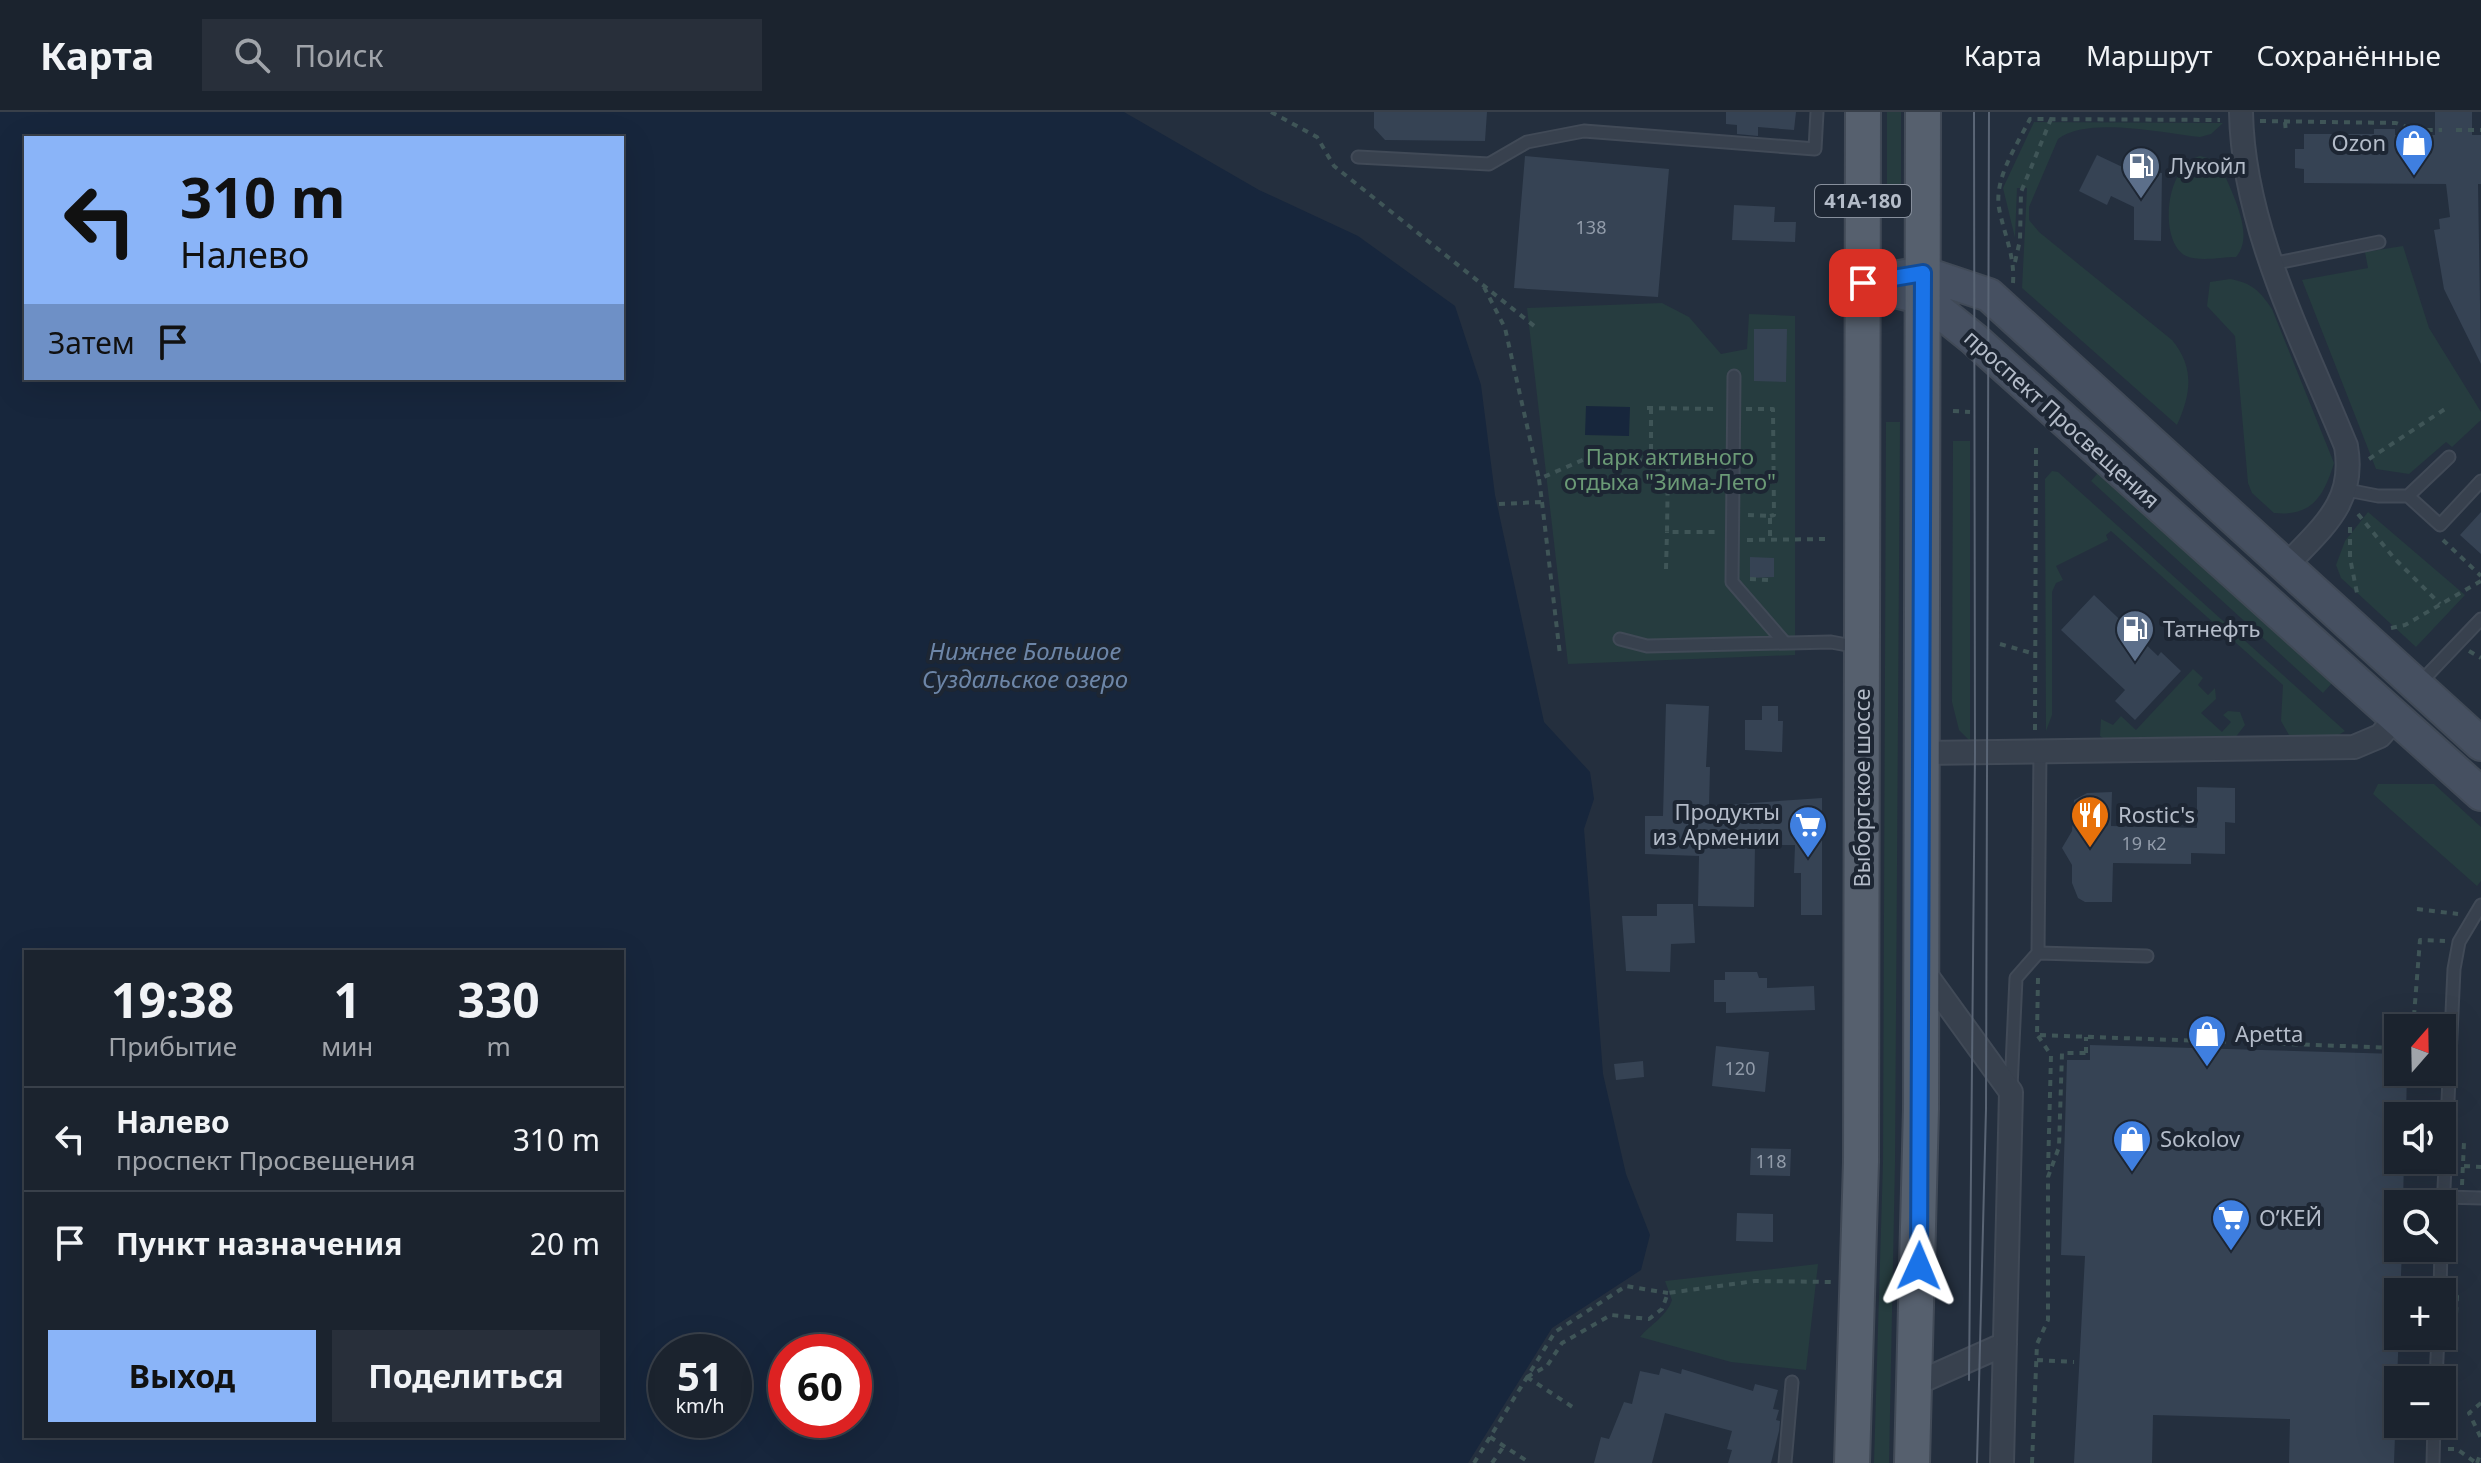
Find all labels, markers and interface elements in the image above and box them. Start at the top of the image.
search box [202,19,762,91]
text: Карта [40,29,154,81]
icon: search [230,33,274,77]
text: Поиск [294,35,383,76]
text: Карта [1964,36,2042,74]
text: Маршрут [2086,36,2212,74]
text: Сохранённые [2256,36,2441,74]
shop icon: Ozon [2393,122,2435,177]
place label: Ozon [2332,127,2386,157]
fuel station icon: Лукойл [2120,145,2162,200]
place label: Лукойл [2169,150,2246,180]
text: 310 m [180,158,345,234]
icon: left [48,168,152,272]
road number: 41А-180 [1815,185,1911,217]
house number: 138 [1576,215,1606,239]
text: Налево [180,230,309,279]
pin [1829,249,1897,317]
icon: arrive [1841,261,1885,305]
icon: arrive [151,320,195,364]
text: Затем [48,322,135,363]
street label: проспект Просвещения [1958,322,2167,514]
park label: Парк активного отдыха "Зима-Лето" [1564,441,1776,496]
fuel station icon: Татнефть [2114,608,2156,663]
place label: Татнефть [2163,613,2260,643]
water label: Нижнее Большое Суздальское озеро [922,634,1128,695]
street label: Выборгское шоссе [1846,688,1876,888]
restaurant icon: Rostic's [2069,794,2111,849]
place label: Продукты из Армении [1653,796,1780,851]
place label: Rostic's [2118,799,2195,829]
supermarket icon: Продукты из Армении [1787,804,1829,859]
house number: 19 к2 [2121,831,2167,855]
text: 19:38 [111,967,234,1032]
text: 1 [333,967,361,1032]
text: 330 [457,967,540,1032]
shop icon: Apetta [2186,1013,2228,1068]
north arrow [2384,1014,2456,1086]
map controls [2384,1014,2456,1438]
place label: Apetta [2235,1018,2303,1048]
text: Прибытие [108,1028,237,1064]
text: мин [321,1028,373,1064]
text: m [486,1028,511,1064]
house number: 120 [1725,1056,1755,1080]
text: Налево [116,1101,230,1142]
button: sound [2384,1102,2456,1174]
icon: left [48,1117,92,1161]
shop icon: Sokolov [2111,1118,2153,1173]
text: 310 m [513,1119,600,1160]
place label: Sokolov [2160,1123,2241,1153]
text: проспект Просвещения [116,1142,415,1178]
house number: 118 [1756,1149,1786,1173]
button: search [2384,1190,2456,1262]
supermarket icon: О’КЕЙ [2210,1197,2252,1252]
place label: О’КЕЙ [2259,1202,2322,1232]
icon: arrive [48,1221,92,1265]
text: Пункт назначения [116,1223,402,1264]
text: 20 m [530,1223,600,1264]
position arrow [1877,1224,1961,1308]
button: + [2384,1278,2456,1350]
button: Выход [48,1330,316,1422]
button: Поделиться [332,1330,600,1422]
speed limit sign: 60 [768,1334,872,1438]
text: 51 [677,1348,723,1403]
button: − [2384,1366,2456,1438]
text: km/h [675,1392,725,1419]

